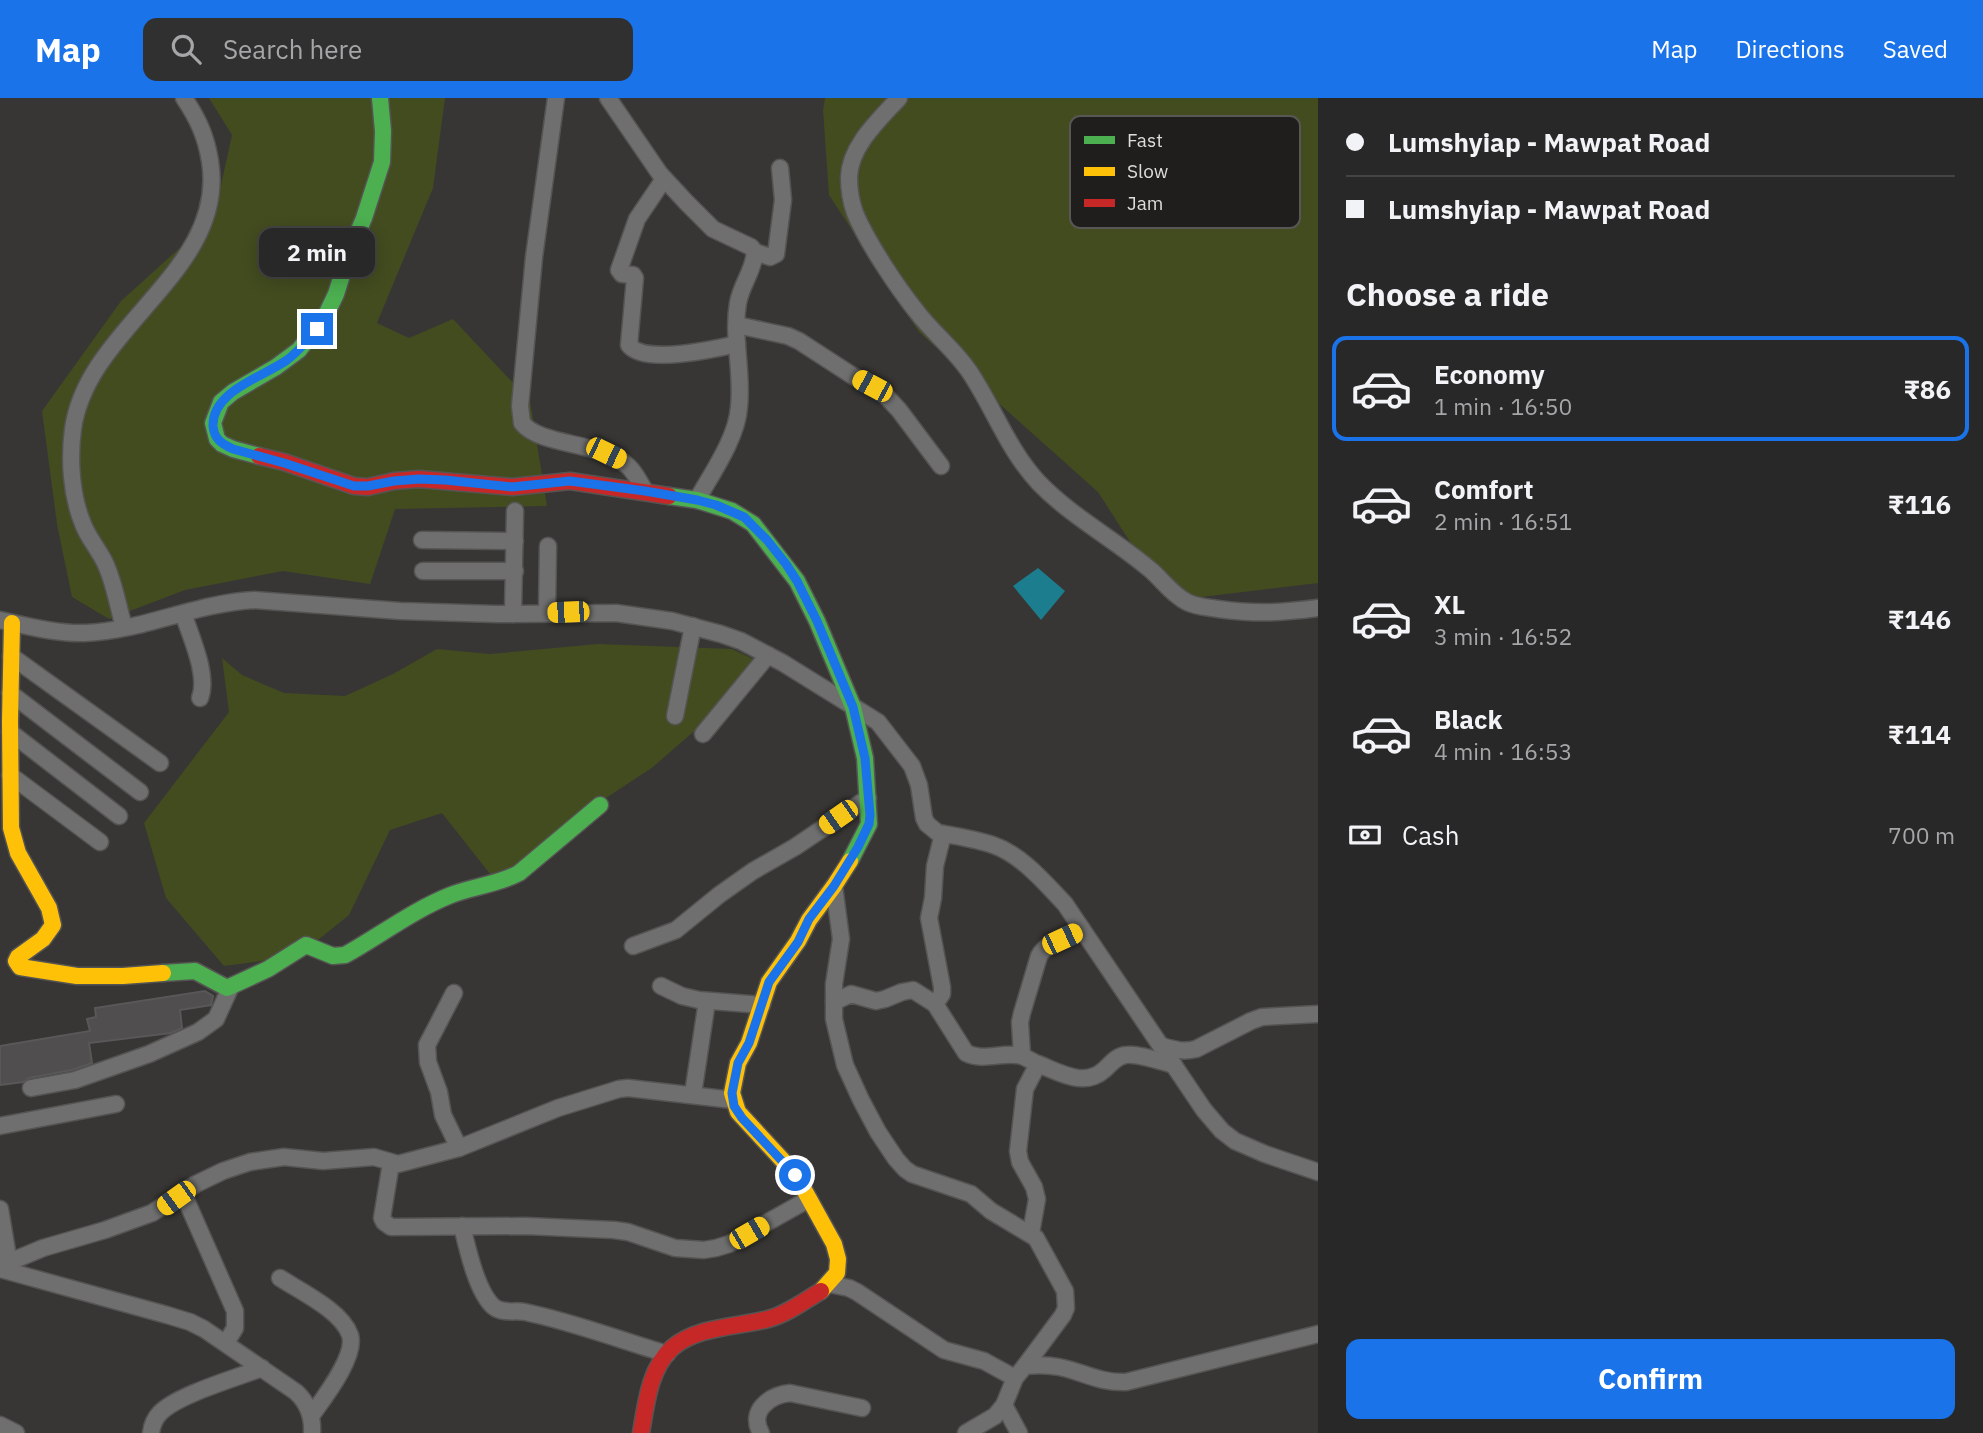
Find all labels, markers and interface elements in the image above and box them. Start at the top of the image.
search box [143,18,633,81]
text: Map [35,28,101,71]
icon: search [167,30,205,68]
text: Search here [223,32,362,66]
text: Map [1651,33,1697,65]
text: Directions [1735,33,1845,65]
text: Saved [1883,33,1948,65]
legend [1070,116,1300,228]
text: Lumshyiap - Mawpat Road [1388,125,1710,159]
text: Fast [1127,128,1163,152]
text: Slow [1127,159,1168,183]
text: Jam [1127,191,1163,215]
text: Lumshyiap - Mawpat Road [1388,192,1710,226]
callout: 2 min [259,228,375,276]
text: 2 min [287,237,347,267]
text: Choose a ride [1346,273,1549,315]
route end [301,313,333,345]
icon: car [1350,357,1413,420]
text: Economy [1434,357,1545,391]
car [849,367,896,405]
text: ₹86 [1903,372,1951,406]
text: 1 min · 16:50 [1434,391,1572,421]
car [583,434,630,472]
icon: car [1350,472,1413,535]
text: Comfort [1434,472,1533,506]
text: ₹116 [1888,487,1951,521]
text: 2 min · 16:51 [1434,506,1572,536]
icon: car [1350,587,1413,650]
text: XL [1434,587,1465,621]
car [547,601,590,623]
text: ₹146 [1888,602,1951,636]
text: 3 min · 16:52 [1434,621,1572,651]
icon: car [1350,702,1413,765]
text: Black [1434,702,1502,736]
text: ₹114 [1888,717,1951,751]
text: 4 min · 16:53 [1434,736,1572,766]
car [815,796,862,838]
icon: cash [1346,816,1384,854]
text: Cash [1402,818,1459,852]
text: 700 m [1888,820,1955,850]
car [1039,921,1086,957]
route start [779,1159,811,1191]
car [153,1177,200,1219]
car [726,1213,773,1253]
button: Confirm [1346,1339,1955,1419]

